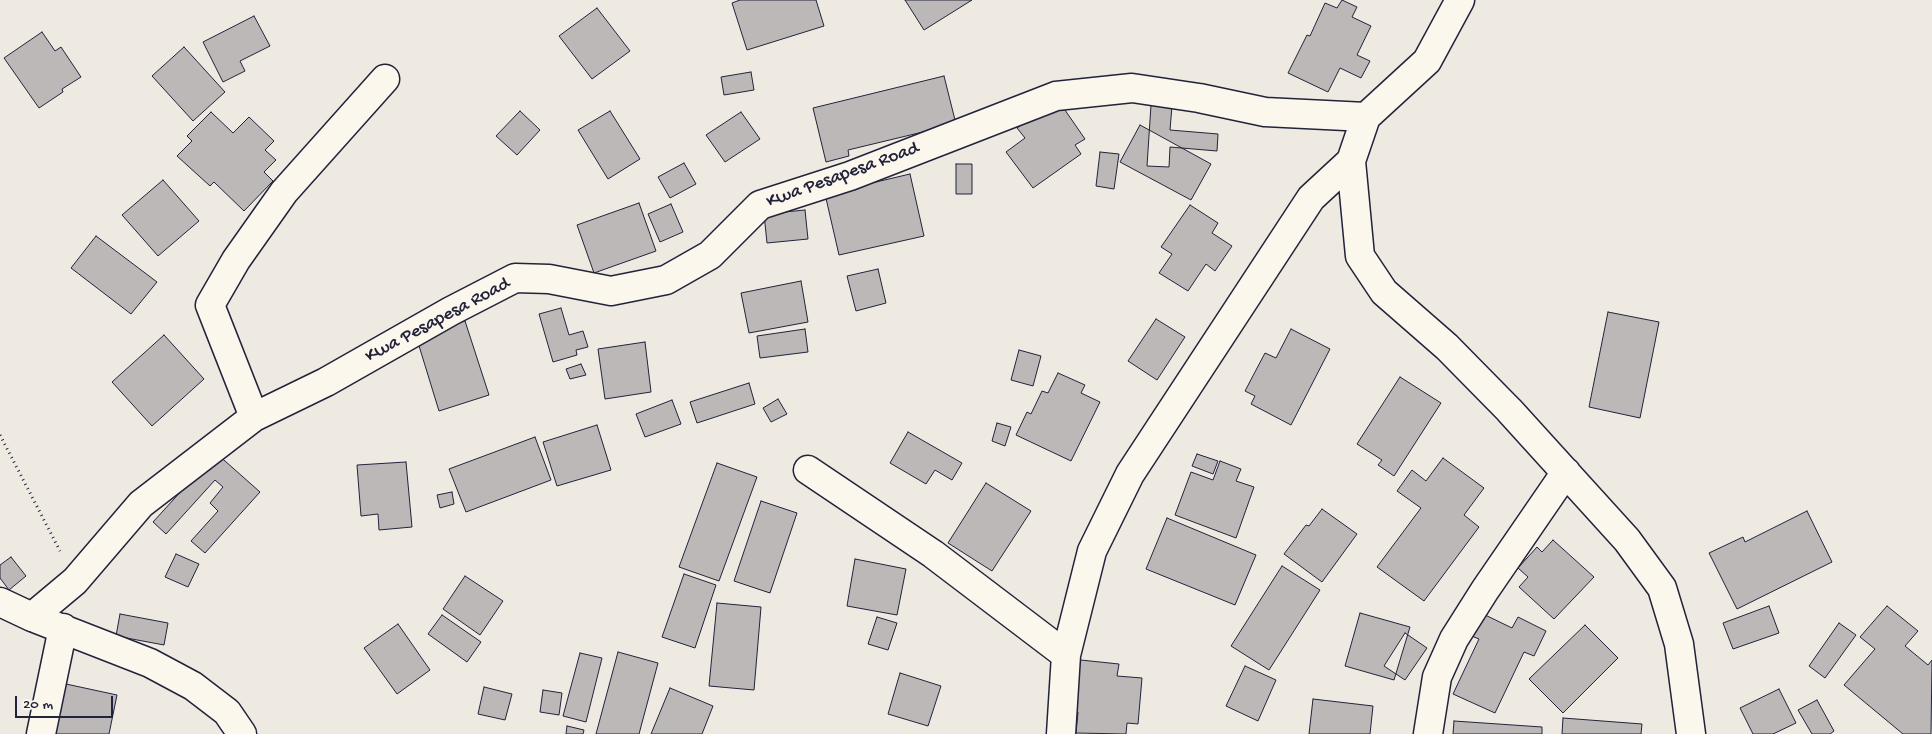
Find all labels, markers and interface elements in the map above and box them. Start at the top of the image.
street label: Kwa Pesapesa Road [764,138,922,214]
street label: Kwa Pesapesa Road [362,273,514,369]
scale bar [18,686,115,718]
text: 20 m [23,696,53,714]

